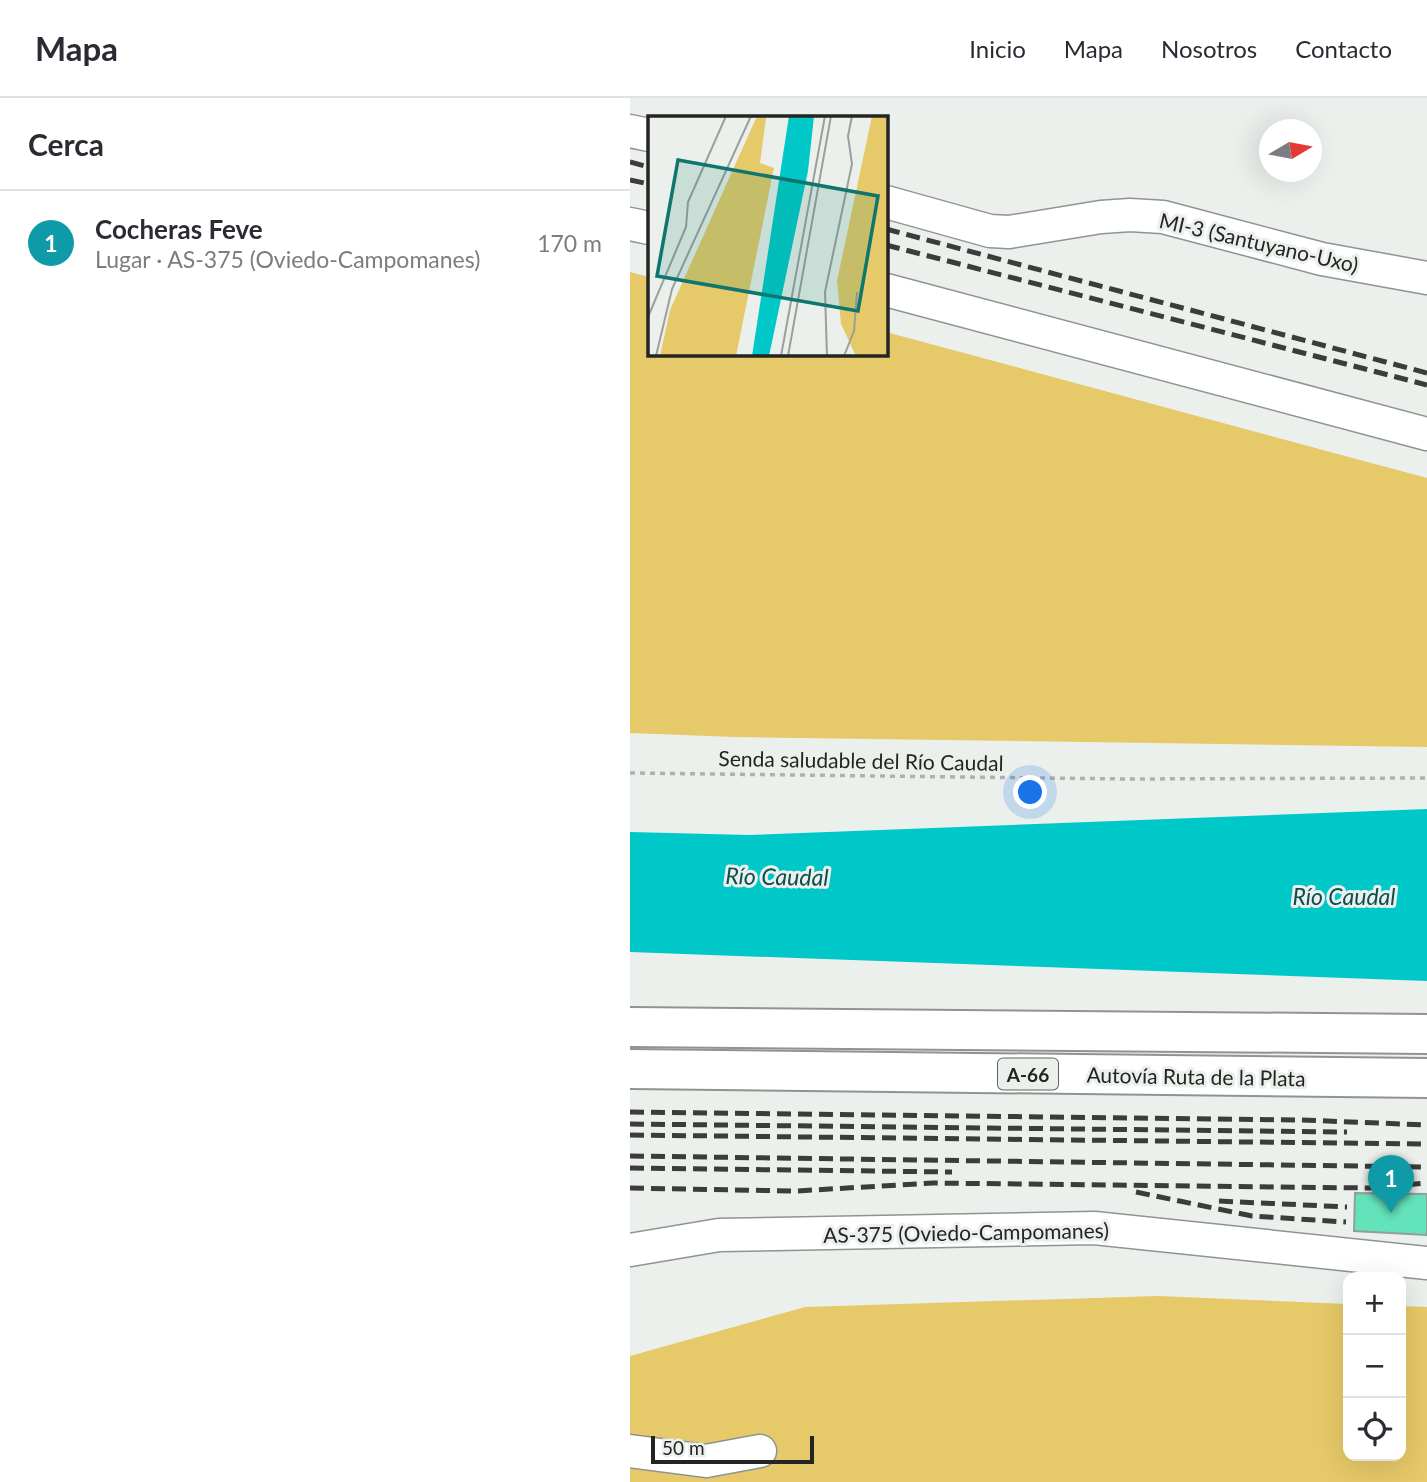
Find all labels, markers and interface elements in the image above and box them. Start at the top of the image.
text: Mapa [35,28,118,68]
text: Inicio [969,34,1026,63]
text: Mapa [1064,34,1123,63]
text: Nosotros [1161,34,1257,63]
text: Contacto [1295,34,1392,63]
inset map [648,116,887,355]
north arrow [1259,119,1322,182]
text: Cerca [28,126,104,162]
street label: MI-3 (Santuyano-Uxo) [1157,207,1361,277]
text: Cocheras Feve [95,213,263,245]
text: 1 [44,229,58,257]
text: 170 m [537,229,602,257]
text: Lugar · AS-375 (Oviedo-Campomanes) [95,245,480,273]
street label: Senda saludable del Río Caudal [718,745,1004,775]
your location [1013,775,1047,809]
water label: Río Caudal [725,861,829,891]
water label: Río Caudal [1292,882,1396,910]
road number: A-66 [998,1058,1058,1090]
street label: Autovía Ruta de la Plata [1086,1062,1306,1090]
pin: 1 [1368,1155,1414,1213]
street label: AS-375 (Oviedo-Campomanes) [823,1217,1109,1247]
map controls [1343,1272,1406,1461]
button: + [1343,1272,1406,1335]
button: − [1343,1335,1406,1398]
button: locate [1343,1398,1406,1461]
scale bar [651,1433,814,1465]
text: 50 m [662,1436,705,1459]

